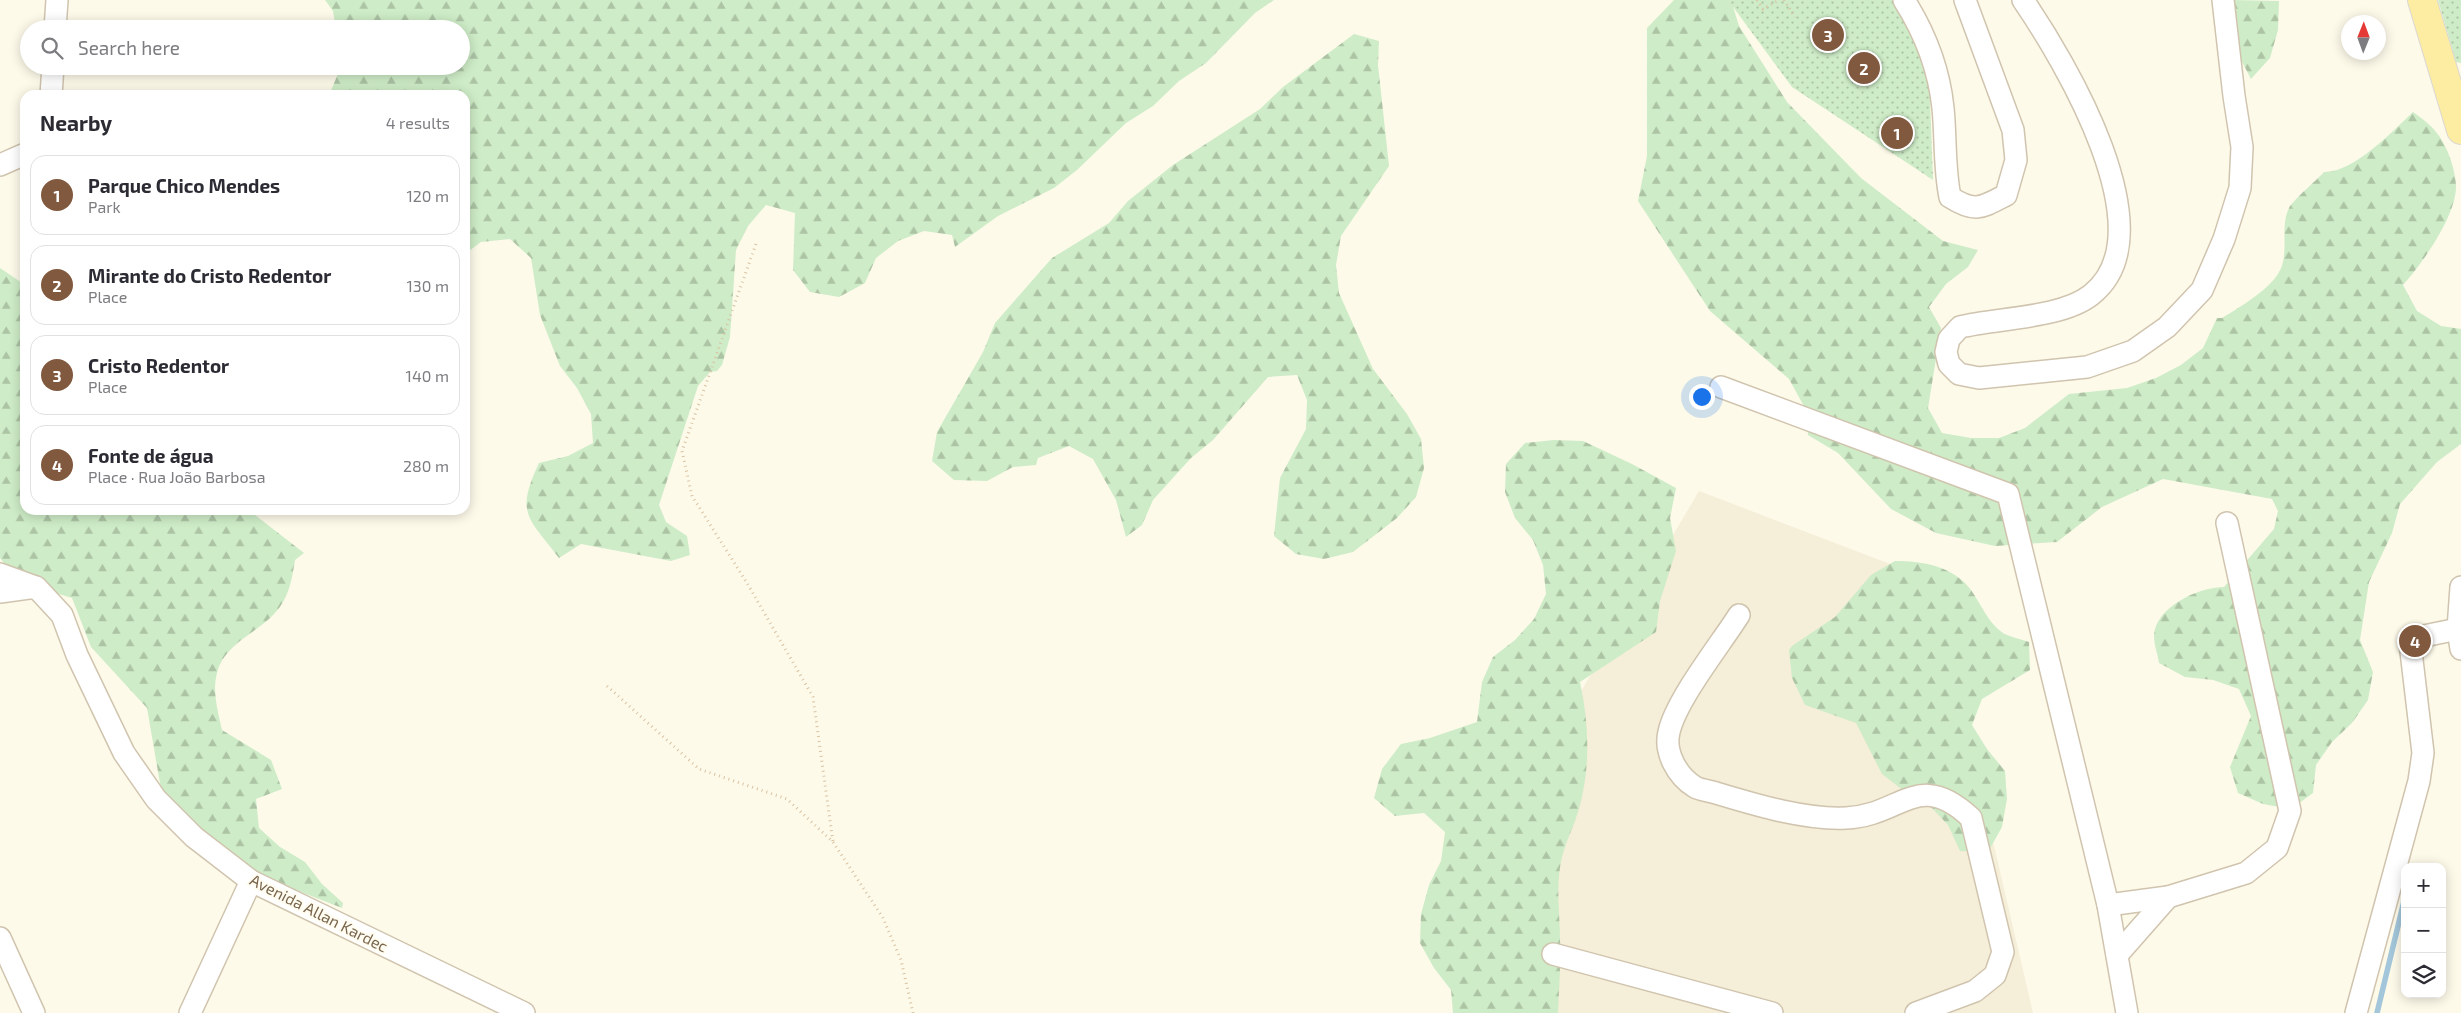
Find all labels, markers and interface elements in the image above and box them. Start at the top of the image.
north arrow [2341,15,2386,60]
pin: 3 [1812,16,1844,54]
search box [20,20,470,75]
icon: search [38,34,66,62]
text: Search here [78,36,180,59]
pin: 2 [1848,49,1880,87]
text: Nearby [40,110,112,135]
text: 4 results [386,113,450,132]
pin: 1 [1881,114,1913,152]
text: Parque Chico Mendes [88,174,280,197]
text: 1 [54,186,60,205]
text: 120 m [406,186,449,205]
text: Park [88,197,121,216]
text: Mirante do Cristo Redentor [88,264,331,287]
text: 2 [52,276,62,295]
text: 130 m [407,276,449,295]
text: Place [88,287,127,306]
text: Cristo Redentor [88,354,229,377]
text: 3 [52,366,62,385]
text: 140 m [406,366,449,385]
text: Place [88,377,127,396]
your location [1689,384,1715,410]
text: Fonte de água [88,444,214,467]
text: 4 [52,456,62,475]
text: 280 m [403,456,449,475]
text: Place · Rua João Barbosa [88,467,265,486]
pin: 4 [2399,622,2431,660]
map controls [2401,863,2446,998]
button: + [2401,863,2446,908]
street label: Avenida Allan Kardec [247,870,391,956]
button: − [2401,908,2446,953]
button: layers [2401,953,2446,998]

